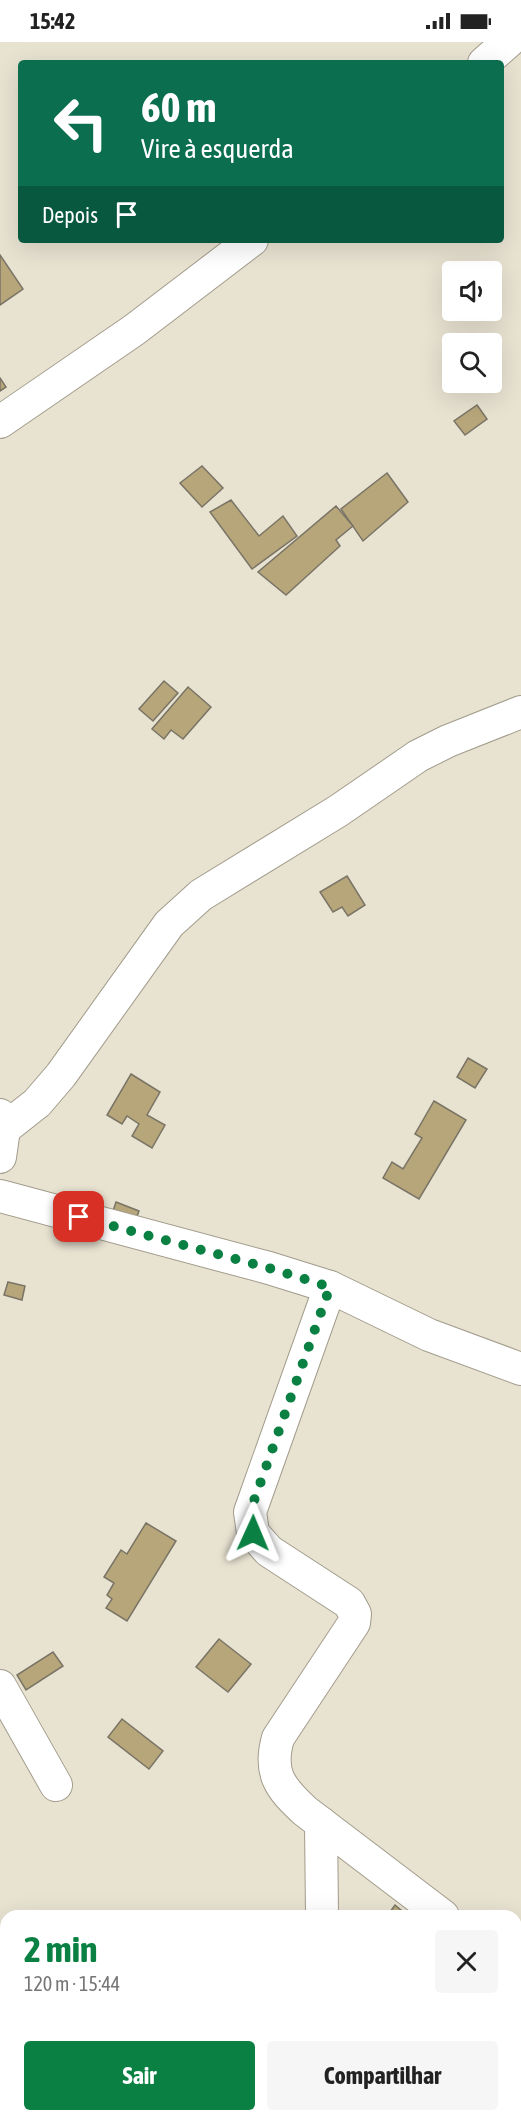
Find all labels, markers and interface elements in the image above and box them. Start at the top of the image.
text: 15:42 [30,8,75,34]
text: 60 m [141,83,216,131]
icon: left [42,84,120,162]
text: Vire à esquerda [141,133,294,164]
icon: arrive [110,198,143,231]
text: Depois [42,202,98,228]
map controls [442,261,502,393]
button: sound [442,261,502,321]
button: search [442,333,502,393]
pin [53,1191,104,1242]
icon: arrive [62,1200,95,1233]
position arrow [221,1501,285,1565]
text: 2 min [24,1928,98,1970]
button: close [435,1930,498,1993]
text: 120 m · 15:44 [24,1972,120,1995]
button: Sair [24,2041,255,2110]
button: Compartilhar [267,2041,498,2110]

